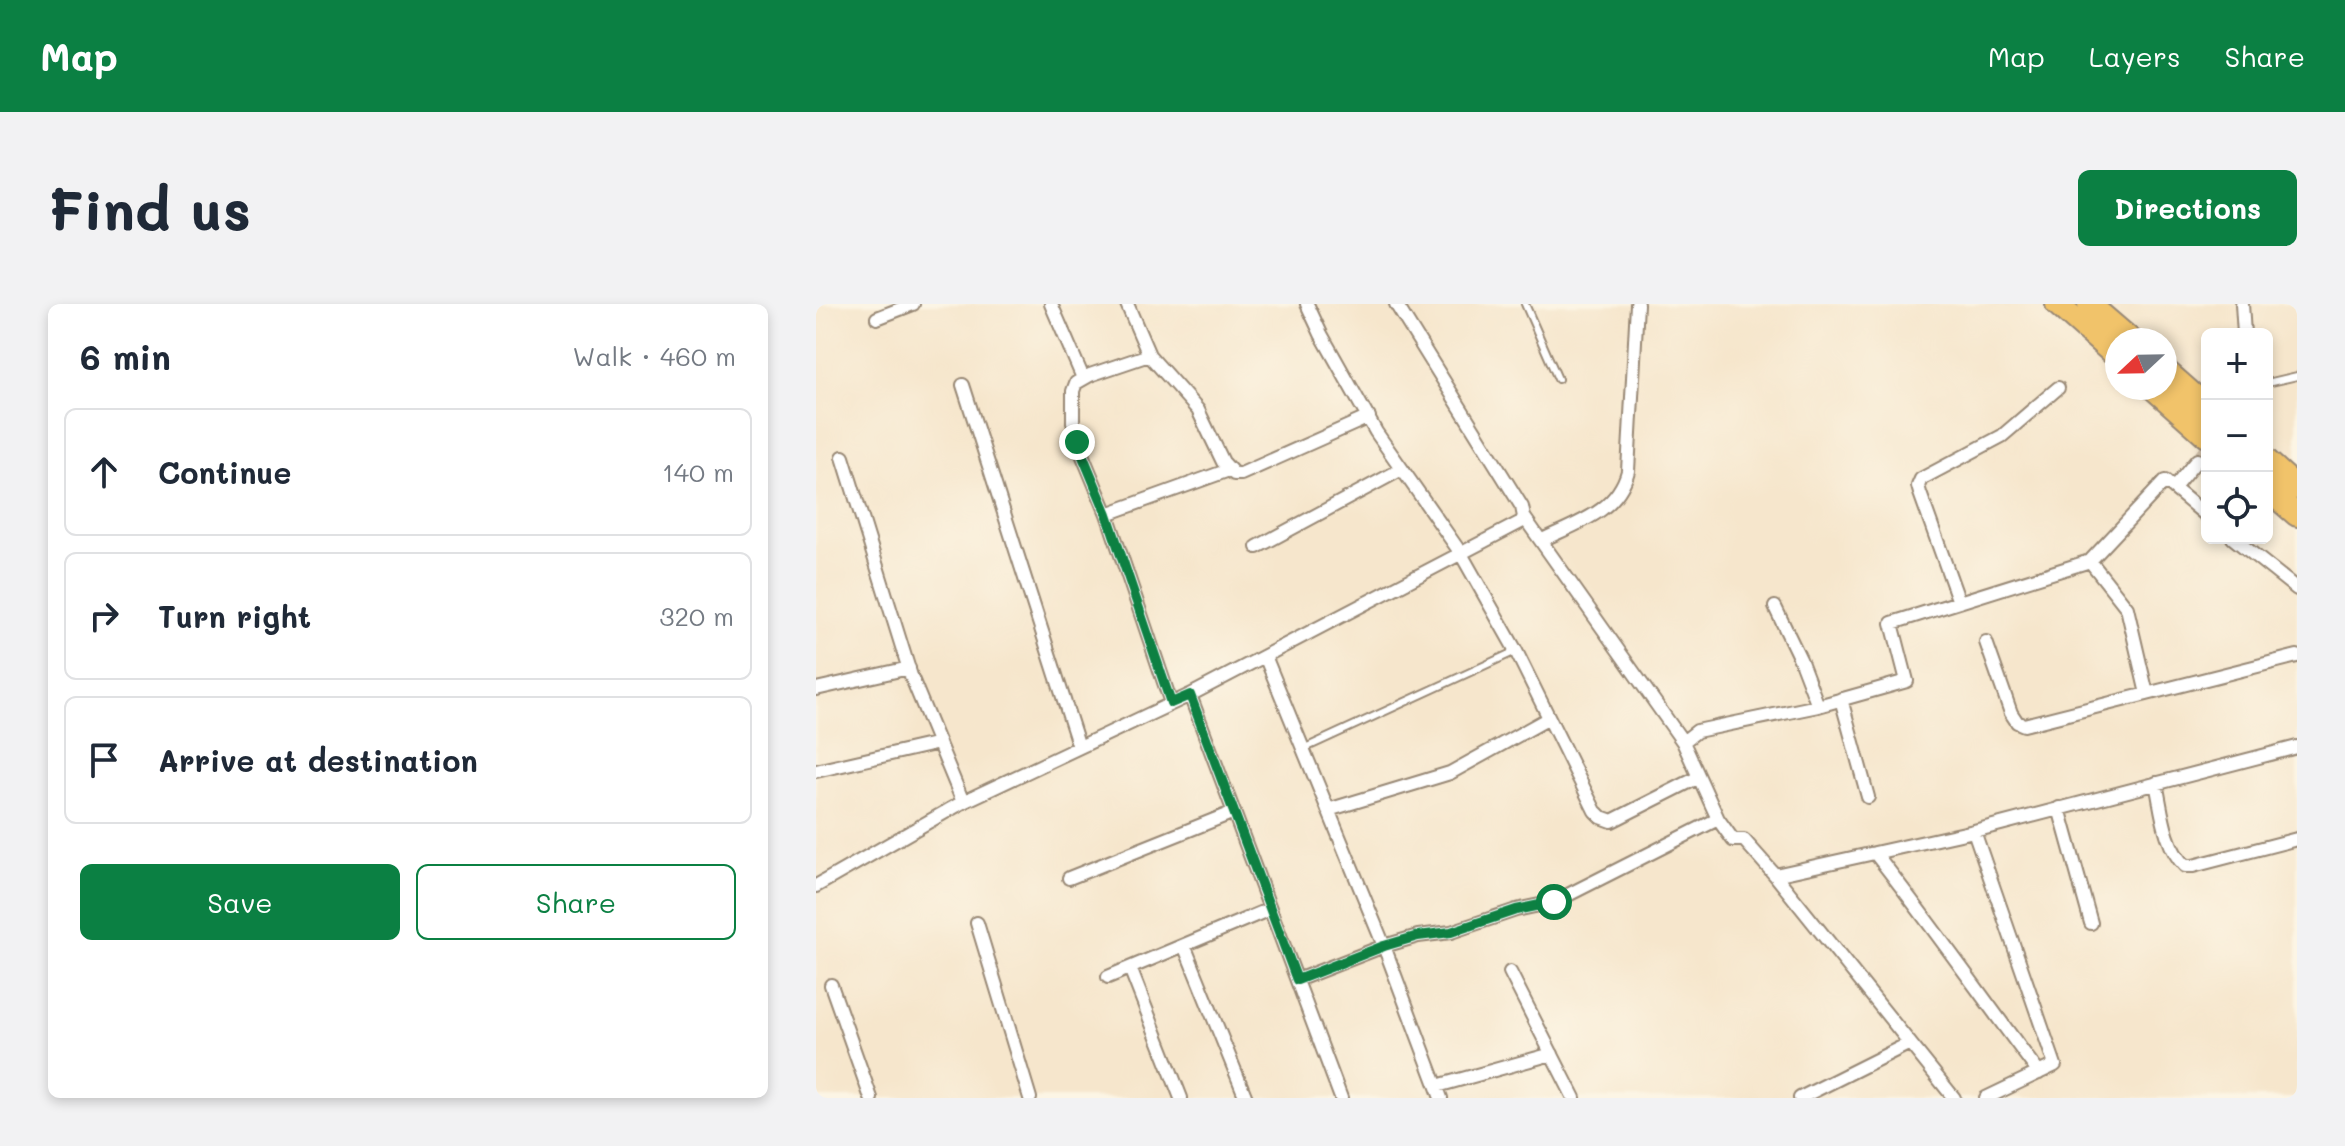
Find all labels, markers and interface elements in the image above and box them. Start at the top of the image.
text: Map [40,31,118,81]
text: Map [1988,38,2045,74]
text: Layers [2089,38,2181,74]
text: Share [2225,38,2305,74]
button: Directions [2078,170,2297,246]
text: Find us [48,172,251,245]
north arrow [2105,328,2177,400]
map controls [2201,328,2273,544]
button: + [2201,328,2273,400]
text: 6 min [80,334,171,379]
text: Walk · 460 m [573,339,736,373]
button: − [2201,400,2273,472]
route end [1059,424,1095,460]
icon: ahead [82,450,126,494]
text: Continue [158,452,291,492]
text: 140 m [662,455,734,489]
button: locate [2201,472,2273,544]
icon: right [82,594,126,638]
text: Turn right [158,596,311,636]
text: 320 m [659,599,734,633]
icon: arrive [82,738,126,782]
text: Arrive at destination [158,740,478,780]
button: Save [80,864,400,940]
button: Share [416,864,736,940]
route start [1536,884,1572,920]

